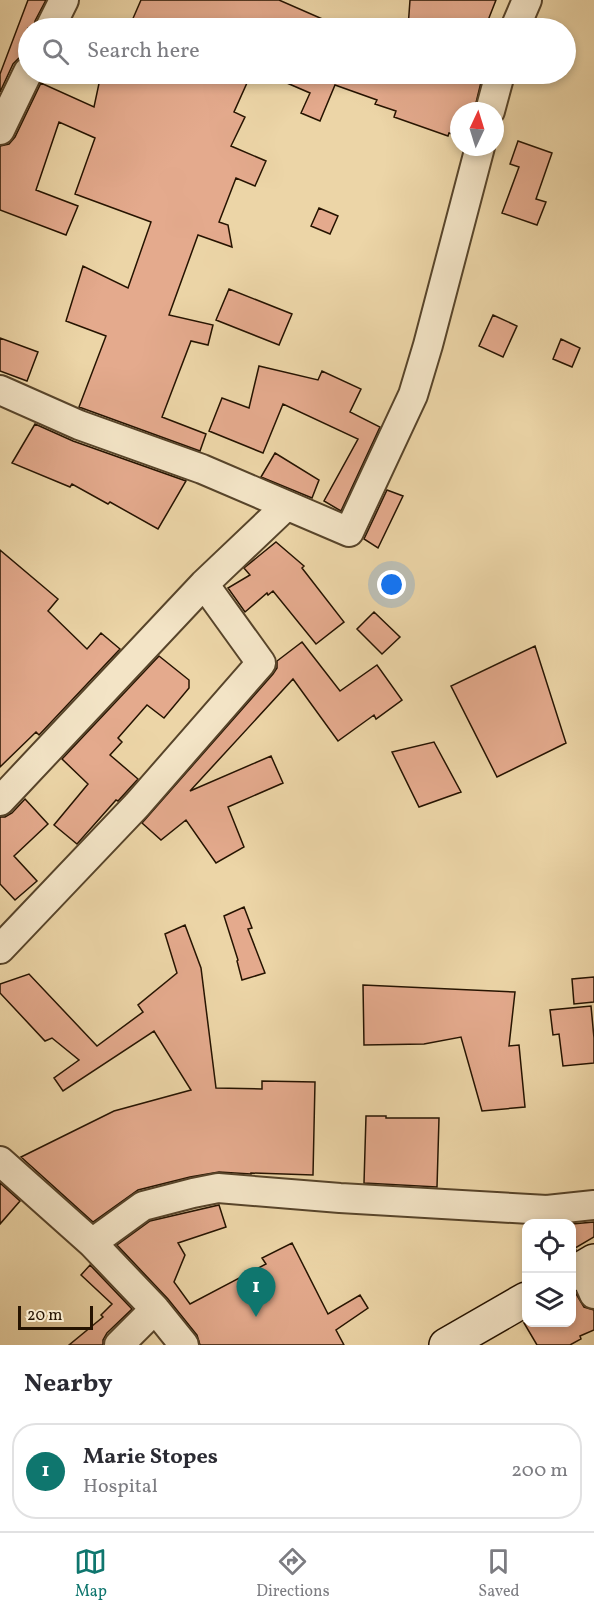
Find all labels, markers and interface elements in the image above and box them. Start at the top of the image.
search box [18,18,576,84]
icon: search [39,35,72,68]
text: Search here [87,36,200,67]
north arrow [450,102,504,156]
your location [377,570,406,599]
map controls [522,1219,576,1327]
button: locate [522,1219,576,1273]
pin: 1 [236,1268,276,1317]
button: layers [522,1273,576,1327]
scale bar [18,1303,93,1330]
text: 20 m [27,1305,62,1327]
text: Nearby [24,1366,113,1402]
text: Marie Stopes [83,1442,218,1473]
text: 1 [41,1457,50,1485]
text: 200 m [511,1457,568,1485]
text: Hospital [83,1473,158,1501]
tab: Map [74,1545,107,1603]
tab: Directions [256,1545,330,1603]
tab: Saved [478,1545,520,1603]

